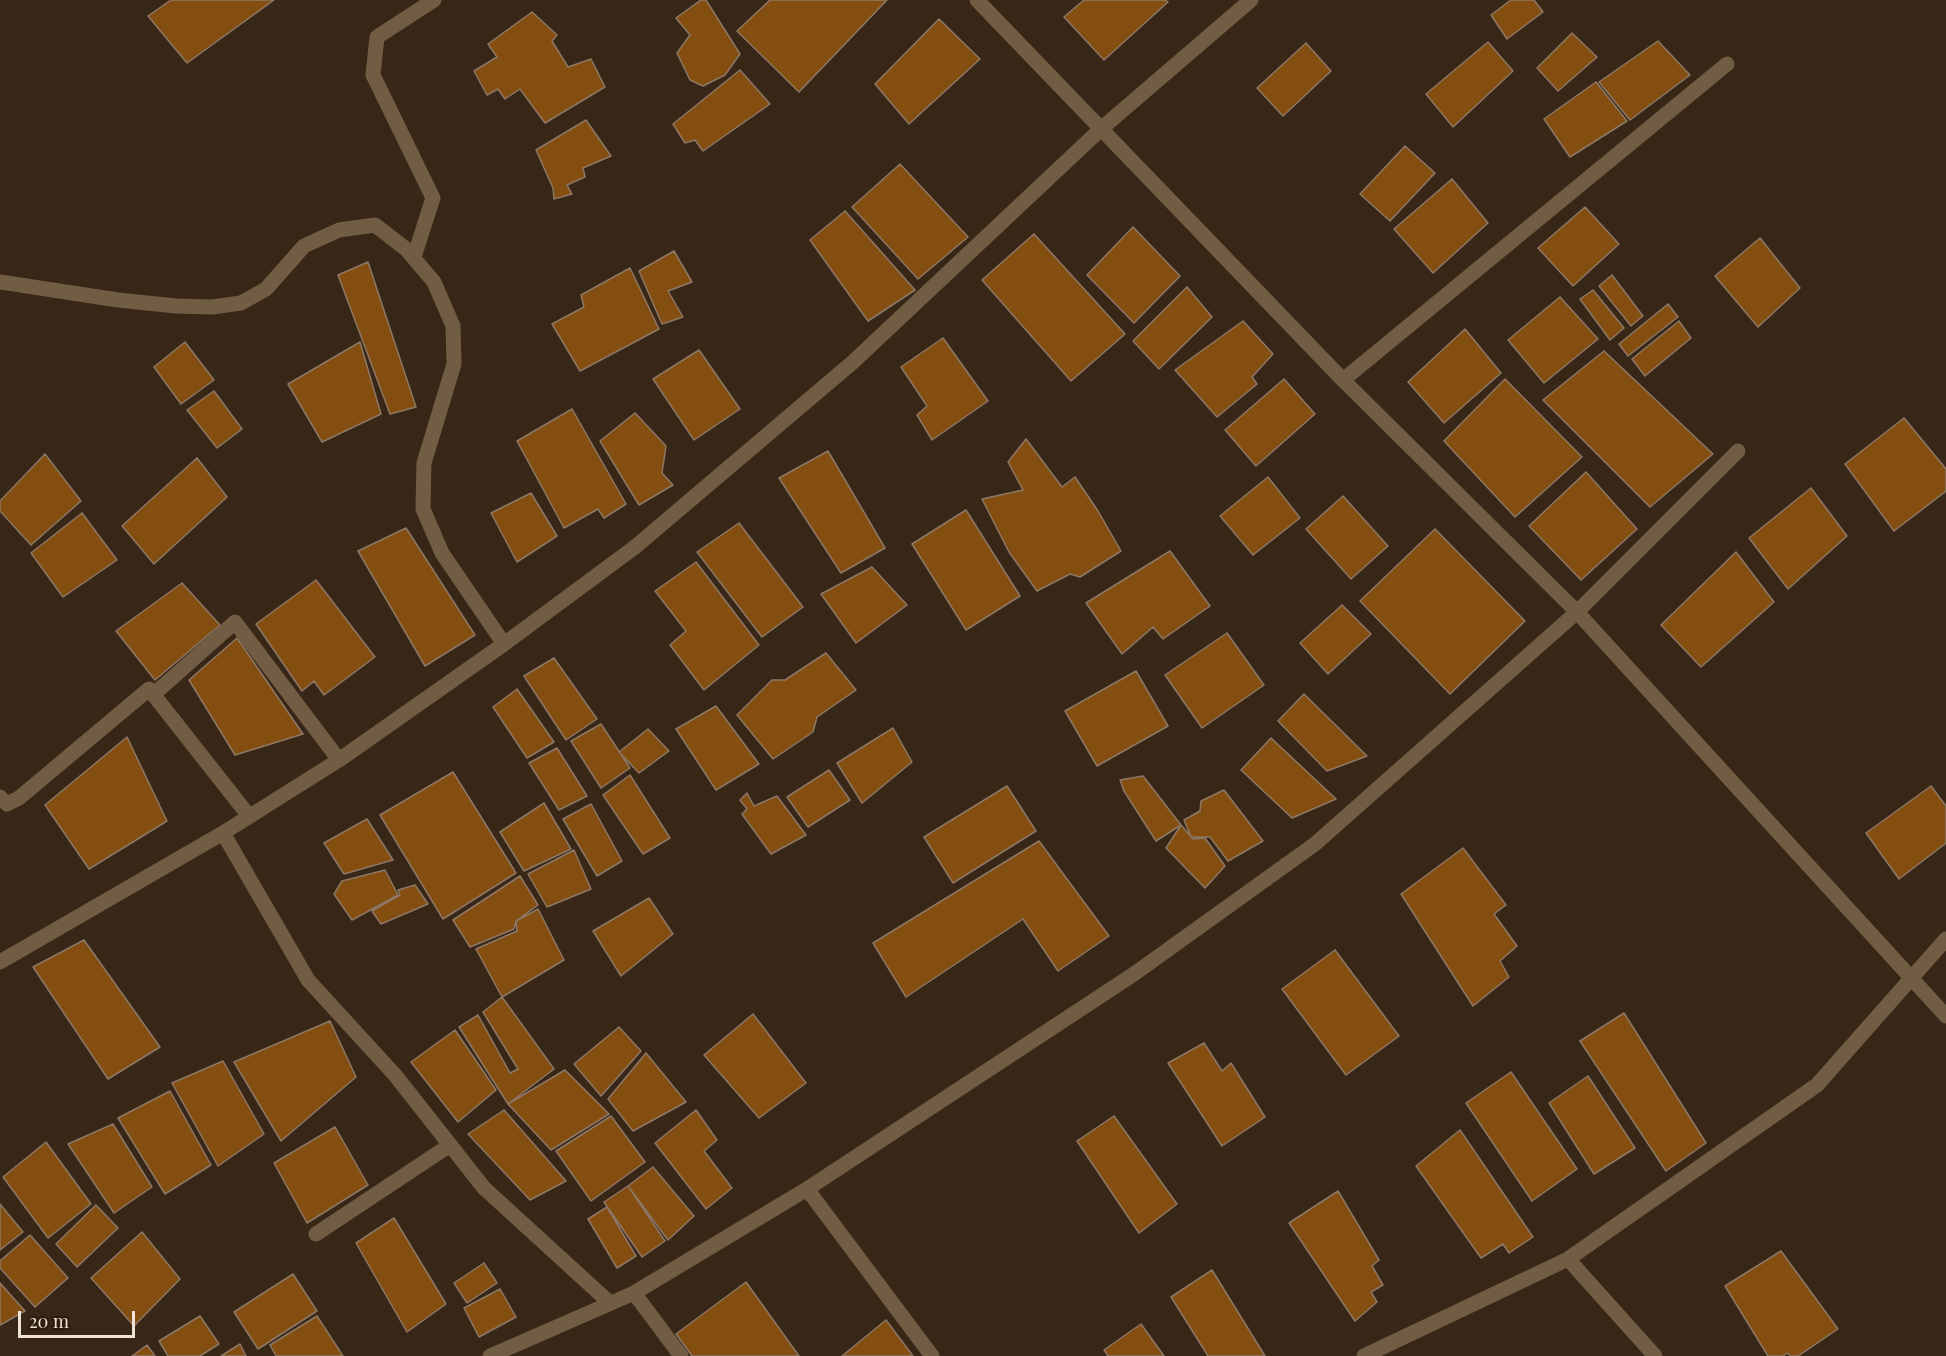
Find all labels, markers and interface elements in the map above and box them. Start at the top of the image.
scale bar [21,1299,138,1337]
text: 20 m [29,1309,69,1333]

